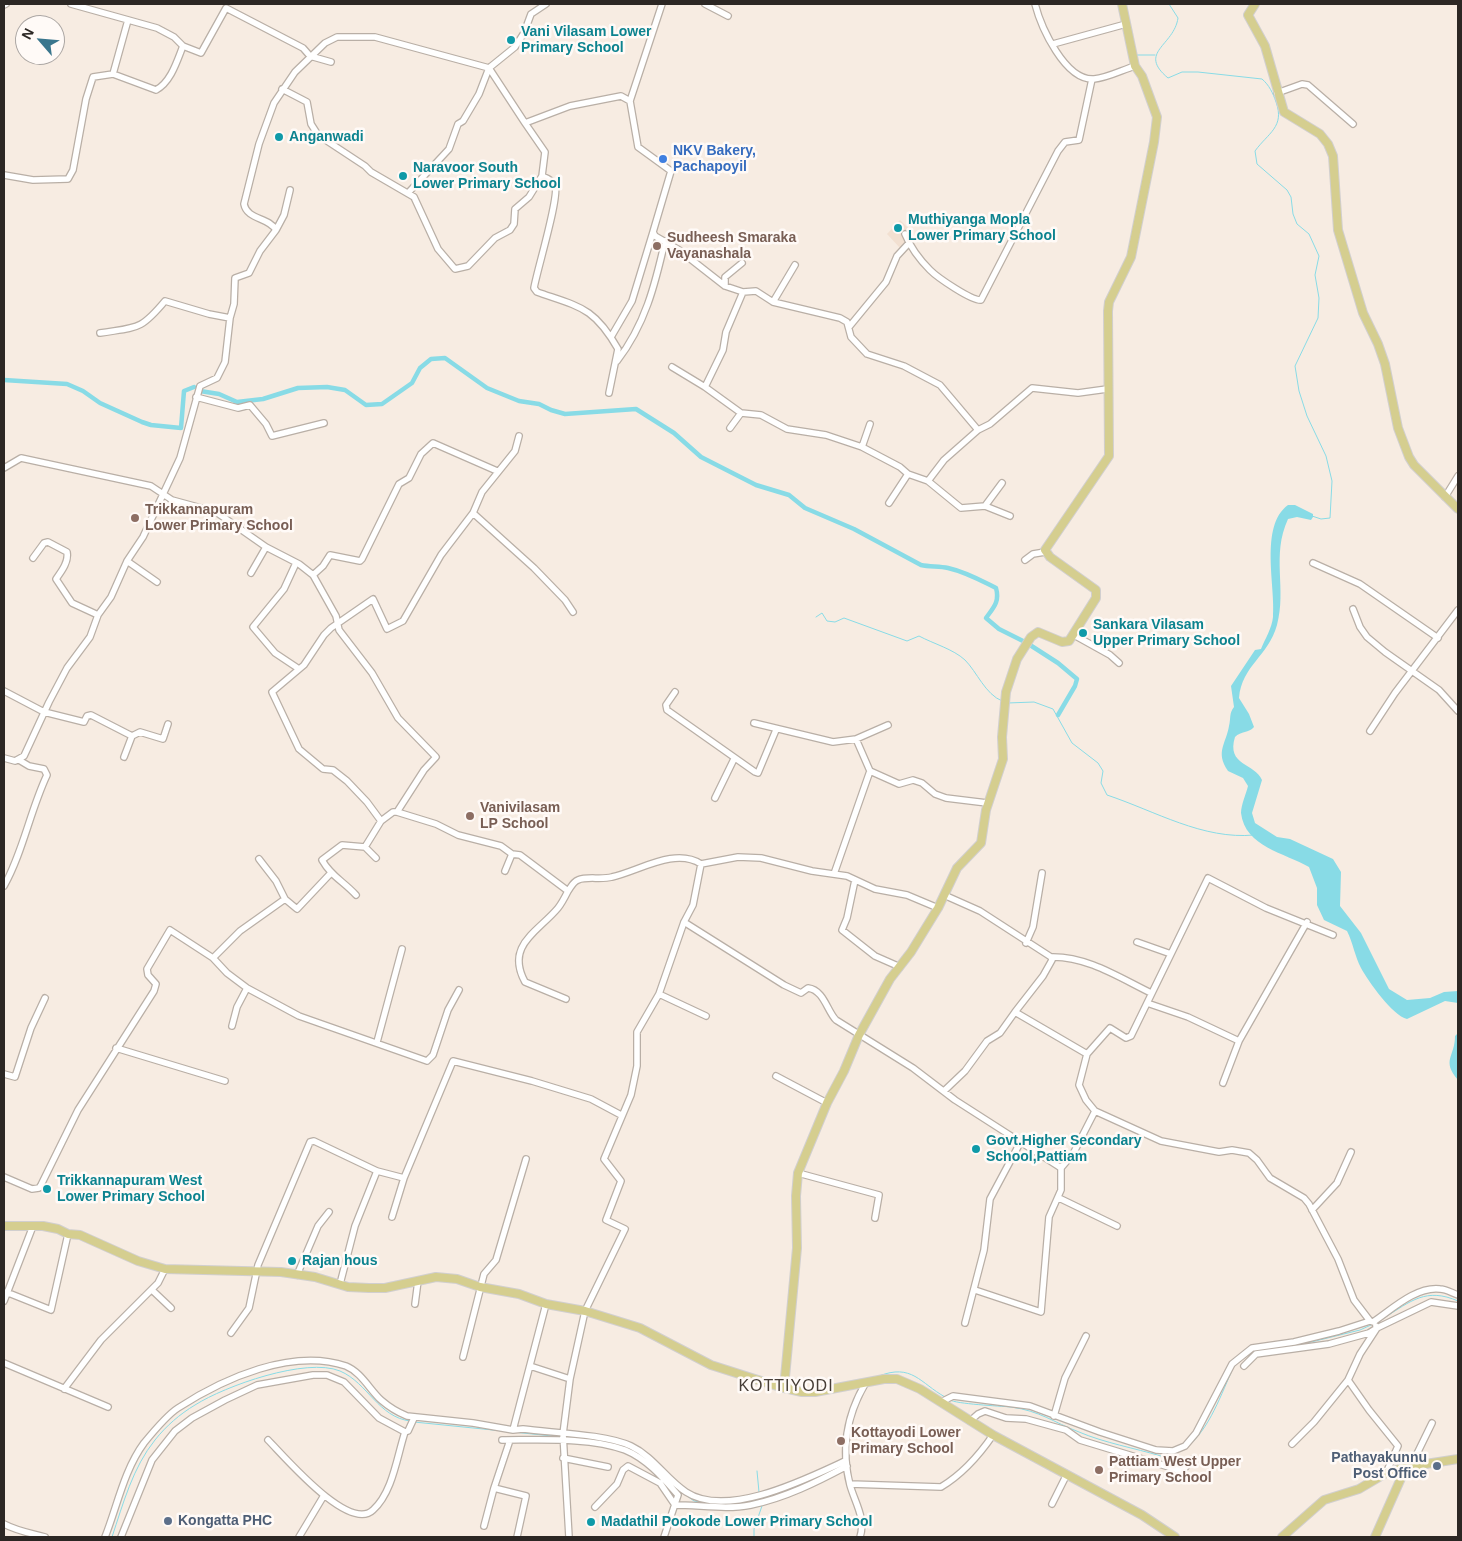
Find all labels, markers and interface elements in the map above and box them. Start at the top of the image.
north arrow [15,15,65,65]
place label: Vani Vilasam Lower Primary School [521,24,651,56]
text: N [18,26,37,42]
marker: Vani Vilasam Lower Primary School [505,34,517,46]
place label: Anganwadi [289,129,364,145]
marker: Anganwadi [273,131,285,143]
place label: NKV Bakery, Pachapoyil [673,143,756,176]
marker: NKV Bakery, Pachapoyil [657,153,669,165]
place label: Naravoor South Lower Primary School [413,160,561,192]
marker: Naravoor South Lower Primary School [397,170,409,182]
place label: Muthiyanga Mopla Lower Primary School [908,212,1056,244]
marker: Muthiyanga Mopla Lower Primary School [892,222,904,234]
place label: Sudheesh Smaraka Vayanashala [667,230,796,262]
marker: Sudheesh Smaraka Vayanashala [651,240,663,252]
place label: Trikkannapuram Lower Primary School [145,502,293,534]
marker: Trikkannapuram Lower Primary School [129,512,141,524]
place label: Sankara Vilasam Upper Primary School [1093,617,1240,650]
marker: Sankara Vilasam Upper Primary School [1077,627,1089,639]
place label: Vanivilasam LP School [480,800,560,832]
marker: Vanivilasam LP School [464,810,476,822]
place label: Govt.Higher Secondary School,Pattiam [986,1133,1142,1166]
marker: Govt.Higher Secondary School,Pattiam [970,1143,982,1155]
place label: Trikkannapuram West Lower Primary School [57,1173,205,1206]
marker: Trikkannapuram West Lower Primary School [41,1183,53,1195]
place label: Rajan hous [302,1253,377,1269]
marker: Rajan hous [286,1255,298,1267]
district label: KOTTIYODI [737,1377,835,1397]
place label: Kottayodi Lower Primary School [851,1425,961,1458]
marker: Kottayodi Lower Primary School [835,1435,847,1447]
place label: Pathayakunnu Post Office [1331,1450,1427,1482]
place label: Pattiam West Upper Primary School [1109,1454,1241,1486]
marker: Pathayakunnu Post Office [1431,1460,1443,1472]
marker: Pattiam West Upper Primary School [1093,1464,1105,1476]
place label: Kongatta PHC [178,1513,272,1529]
place label: Madathil Pookode Lower Primary School [601,1514,872,1530]
marker: Kongatta PHC [162,1515,174,1527]
marker: Madathil Pookode Lower Primary School [585,1516,597,1528]

